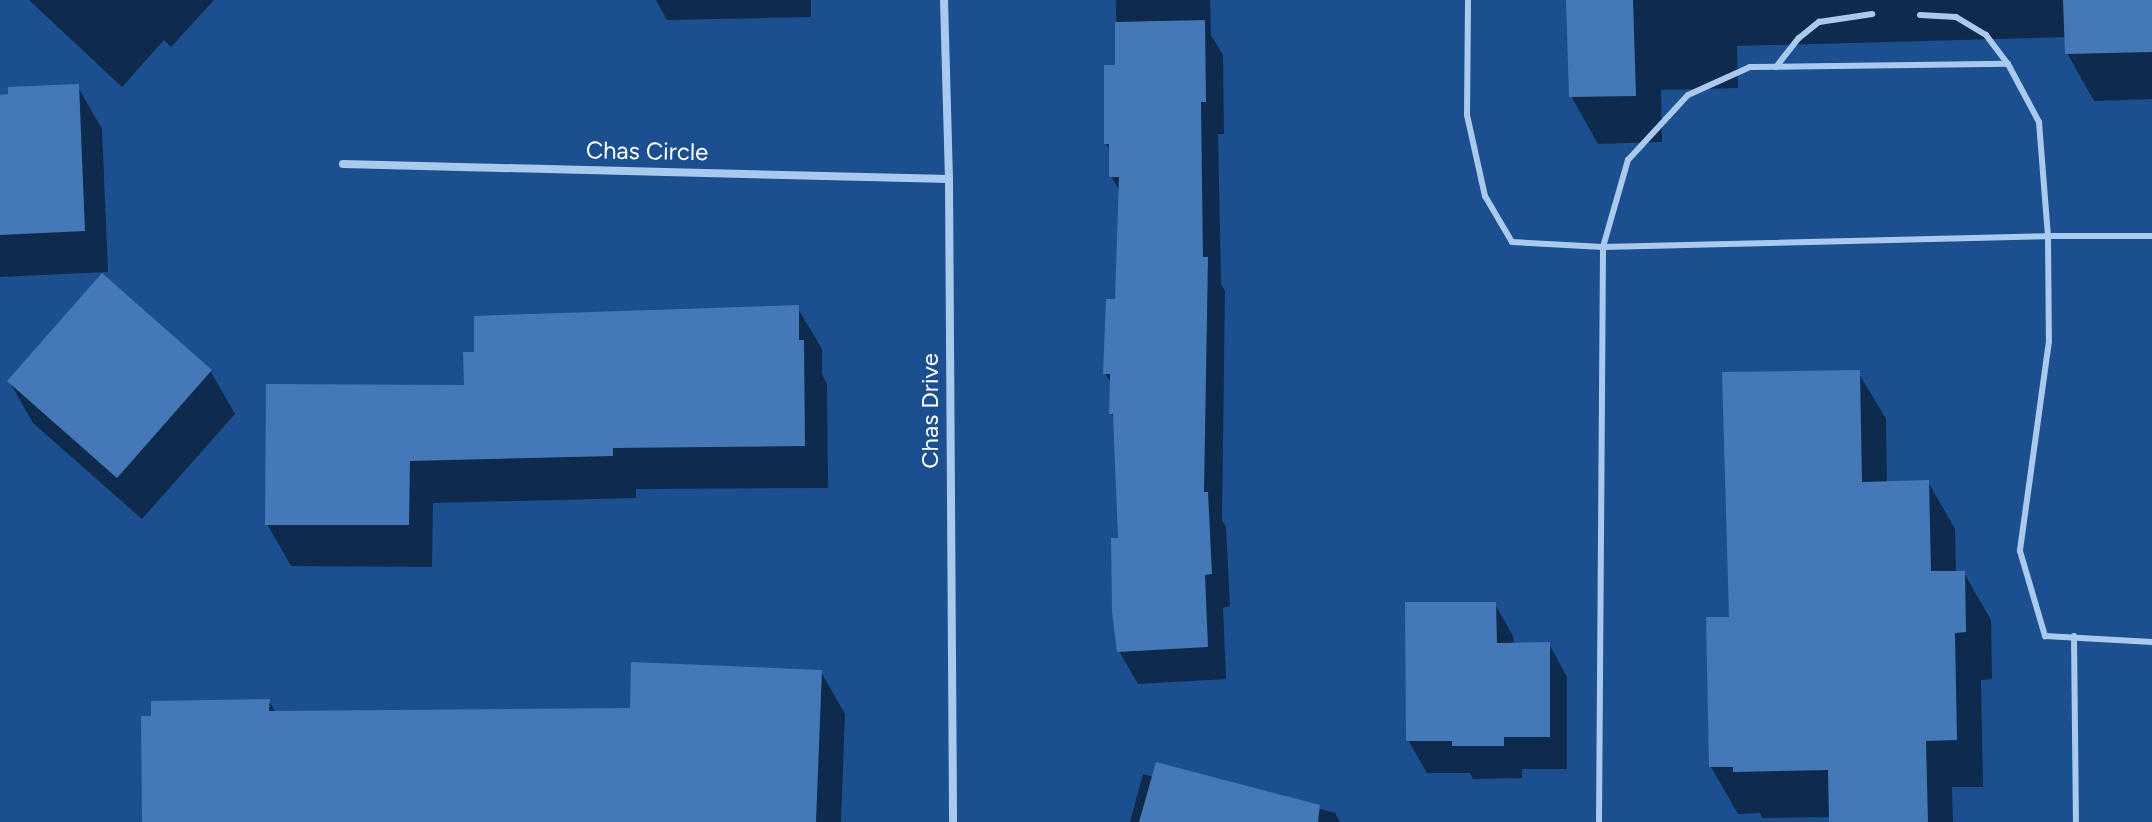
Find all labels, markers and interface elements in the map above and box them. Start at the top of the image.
street label: Chas Circle [586,136,708,166]
street label: Chas Drive [916,353,944,469]

